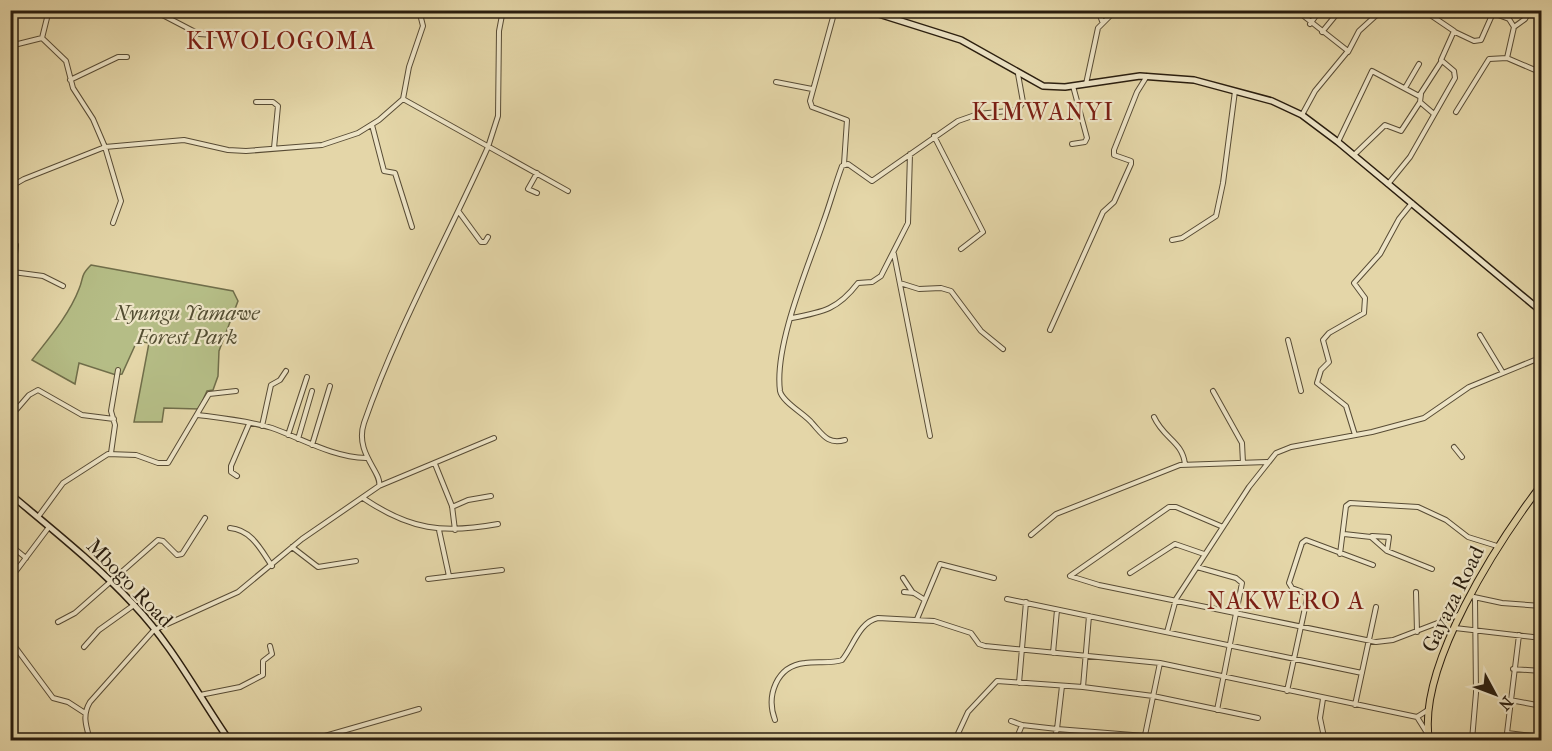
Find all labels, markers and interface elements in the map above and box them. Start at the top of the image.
district label: KIWOLOGOMA [186,27,376,55]
district label: KIMWANYI [972,98,1114,126]
park label: Nyungu Yamawe Forest Park [113,301,260,349]
street label: Mbogo Road [82,534,179,633]
street label: Gayaza Road [1417,541,1489,656]
district label: NAKWERO A [1207,587,1365,615]
north arrow [1465,664,1525,724]
text: N [1494,693,1517,715]

